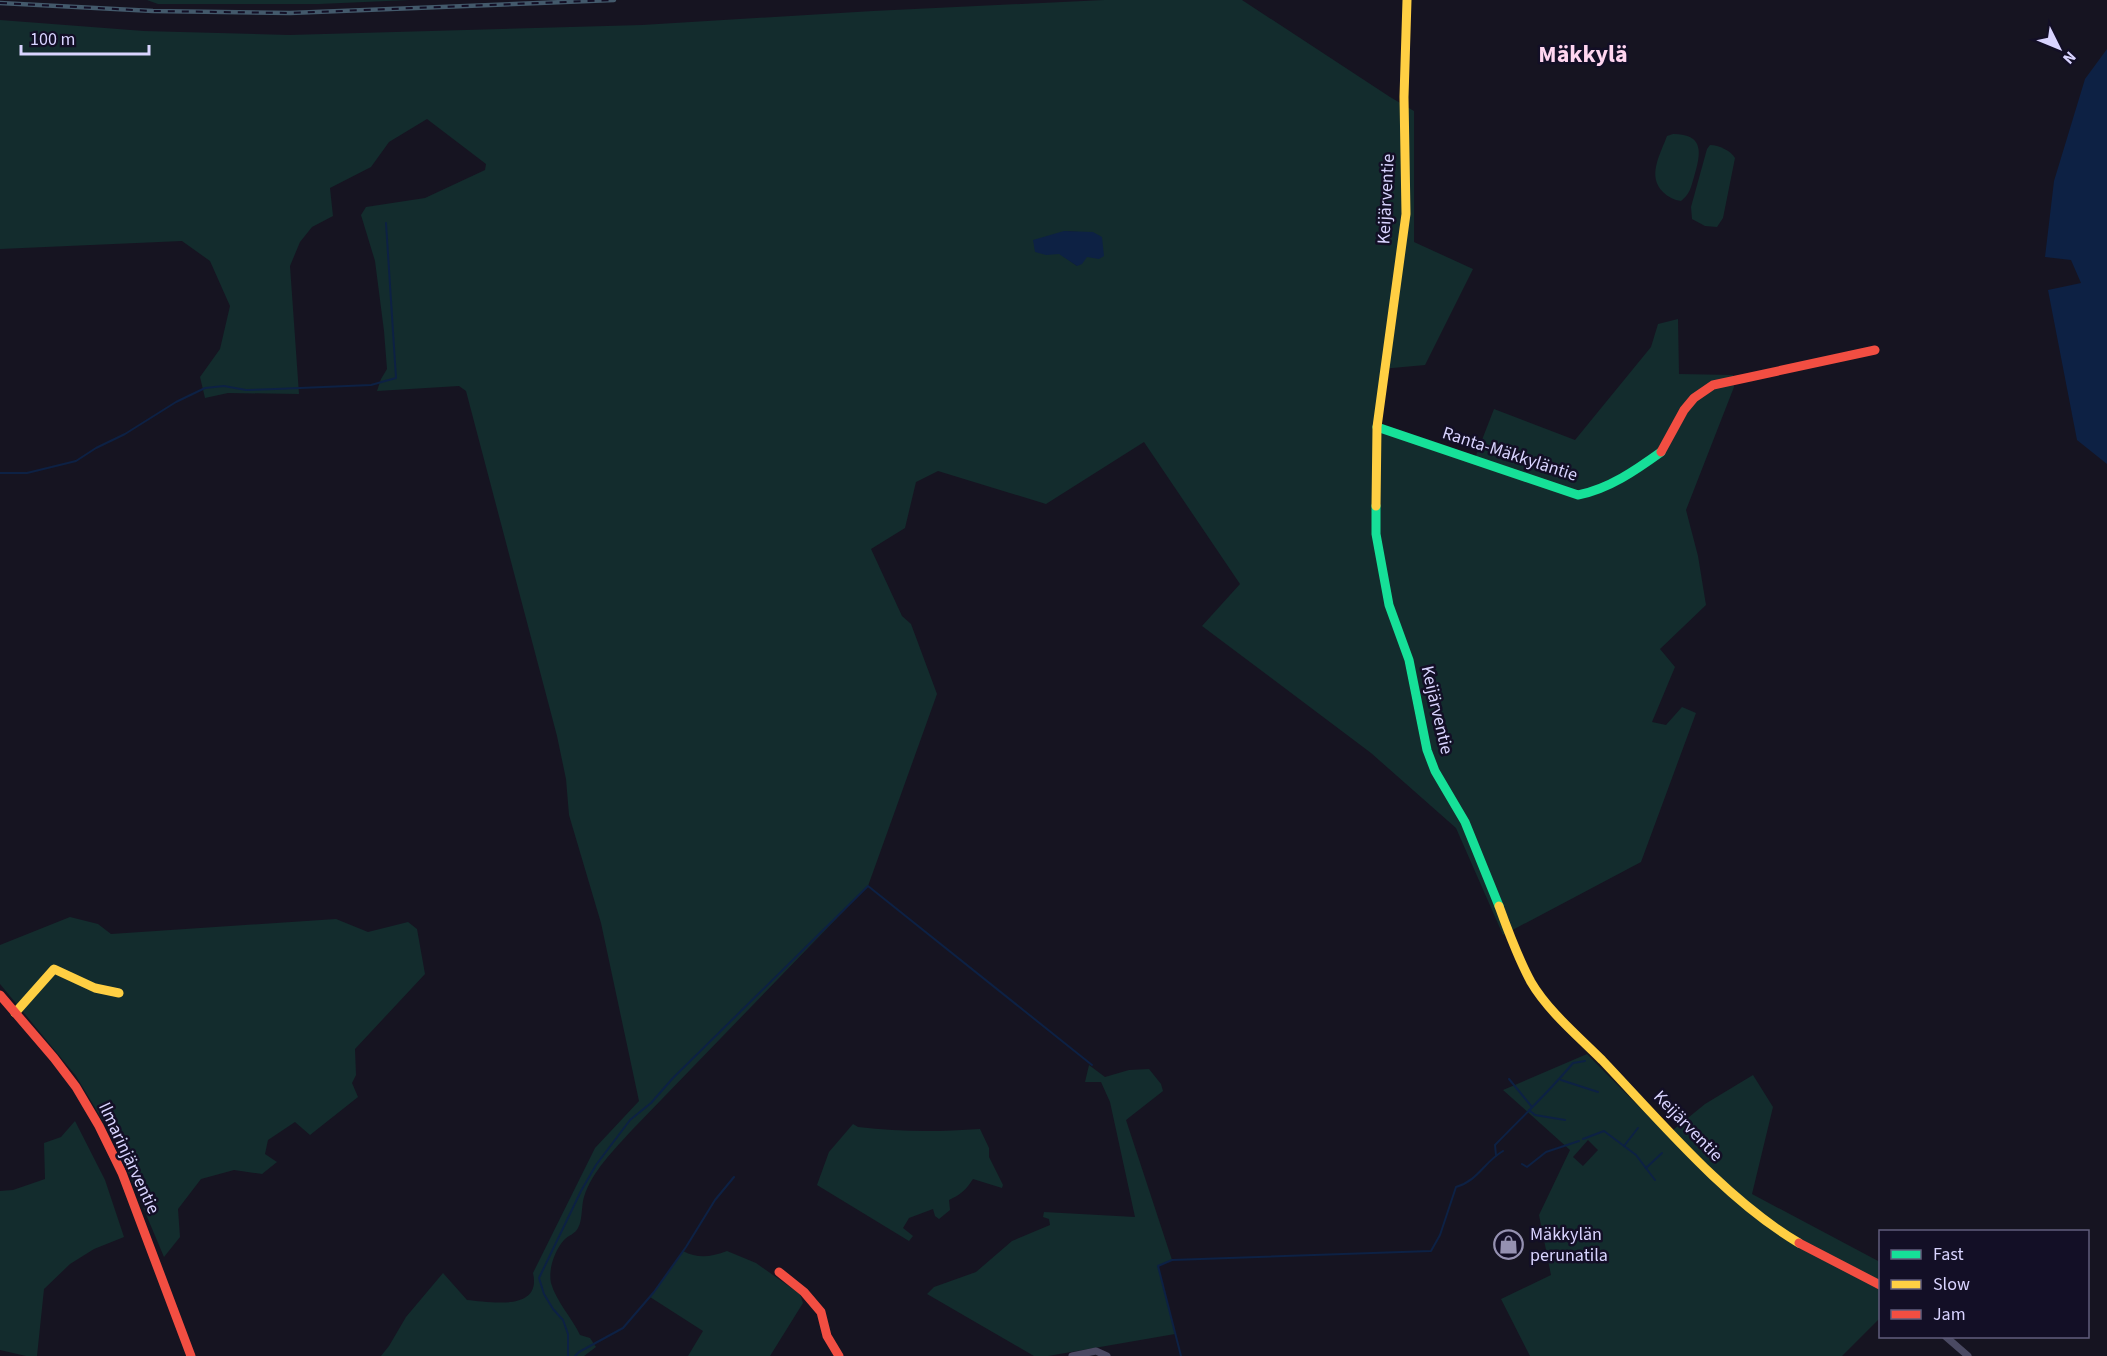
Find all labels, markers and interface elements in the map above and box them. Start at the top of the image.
scale bar [21,18,148,56]
north arrow [2029,18,2089,78]
text: 100 m [30,27,75,52]
district label: Mäkkylä [1538,37,1628,72]
text: N [2058,46,2081,69]
street label: Keijärventie [1371,153,1401,245]
street label: Ranta-Mäkkyläntie [1439,420,1581,488]
street label: Keijärventie [1415,663,1459,757]
street label: Keijärventie [1648,1085,1728,1167]
street label: Ilmarinjärventie [92,1098,166,1218]
place label: Mäkkylän perunatila [1530,1222,1608,1268]
shop icon: Mäkkylän perunatila [1493,1228,1525,1260]
legend [1879,1230,2089,1338]
text: Fast [1933,1242,1964,1267]
text: Slow [1933,1272,1970,1297]
text: Jam [1933,1302,1966,1327]

